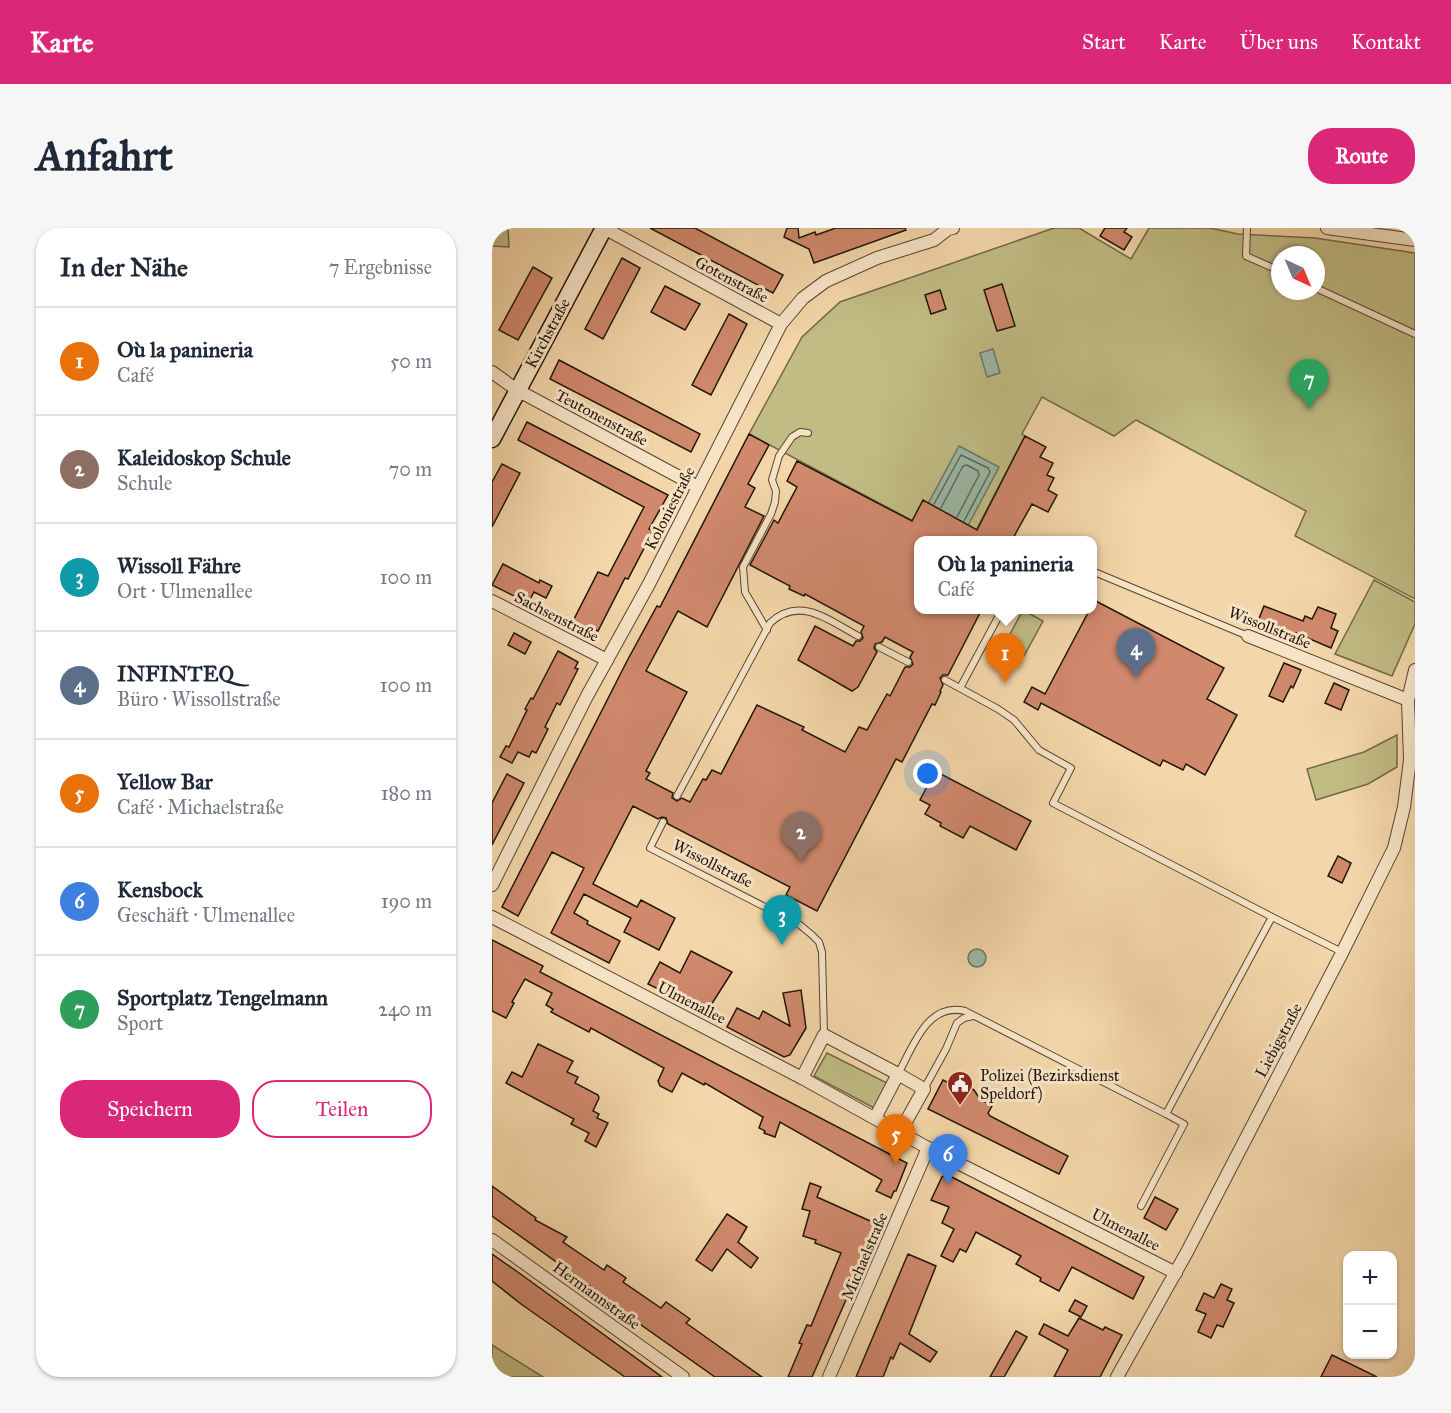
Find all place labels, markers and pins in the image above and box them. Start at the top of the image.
pin: 7 [1290,360,1328,409]
pin: 4 [1116,628,1156,678]
pin: 1 [986,634,1024,683]
pin: 2 [782,812,820,862]
pin: 3 [762,896,802,945]
place label: Polizei (Bezirksdienst Speldorf) [980,1066,1120,1104]
public building icon: Polizei (Bezirksdienst Speldorf) [945,1069,975,1107]
pin: 5 [876,1114,916,1164]
pin: 6 [928,1134,968,1184]

